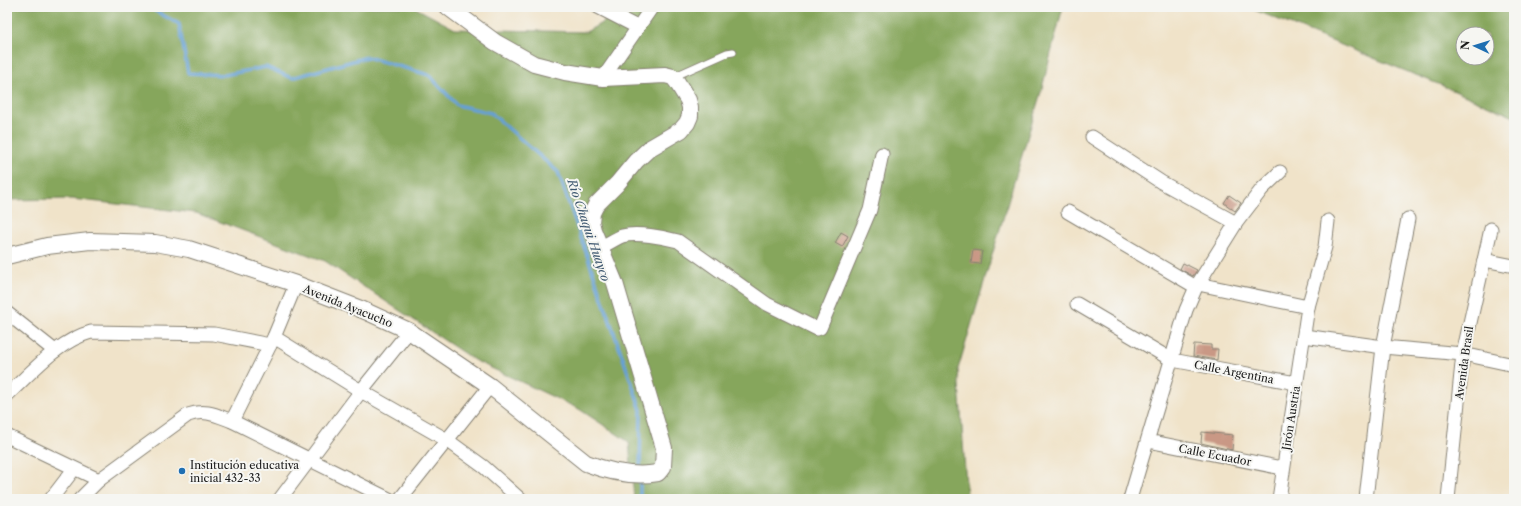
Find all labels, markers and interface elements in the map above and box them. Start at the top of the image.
north arrow [1455,26,1495,66]
text: N [1458,40,1472,51]
water label: Río Chaqui Huayco [564,176,614,284]
street label: Avenida Ayacucho [300,281,395,330]
street label: Avenida Brasil [1452,325,1476,402]
street label: Calle Argentina [1193,357,1275,387]
street label: Jirón Austria [1279,385,1303,453]
street label: Calle Ecuador [1177,441,1253,469]
place label: Institución educativa inicial 432-33 [190,458,299,485]
marker: Institución educativa inicial 432-33 [177,466,187,476]

